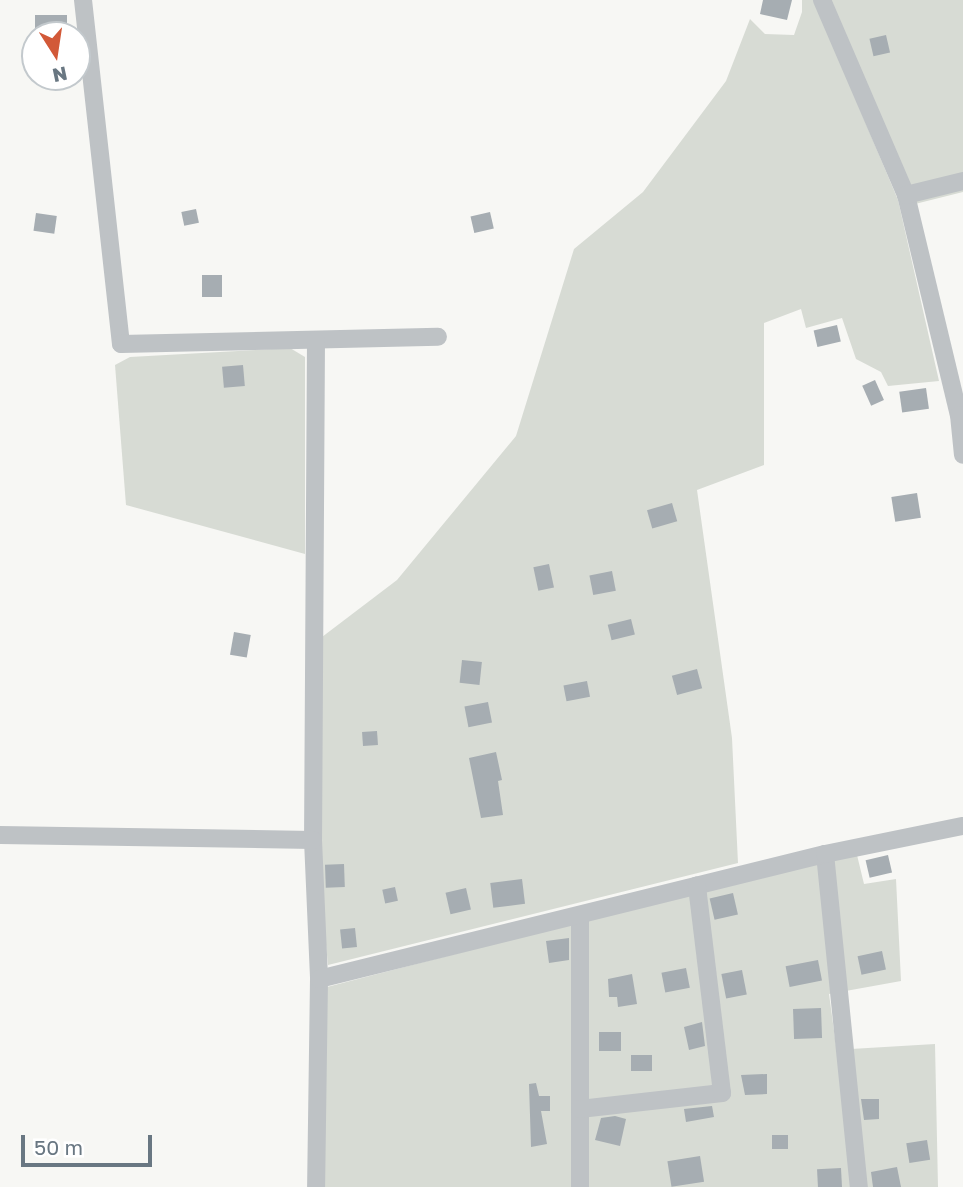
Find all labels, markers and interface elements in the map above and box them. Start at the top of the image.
north arrow [21,21,91,91]
text: N [51,62,70,88]
scale bar [24,1120,156,1164]
text: 50 m [34,1134,83,1160]

